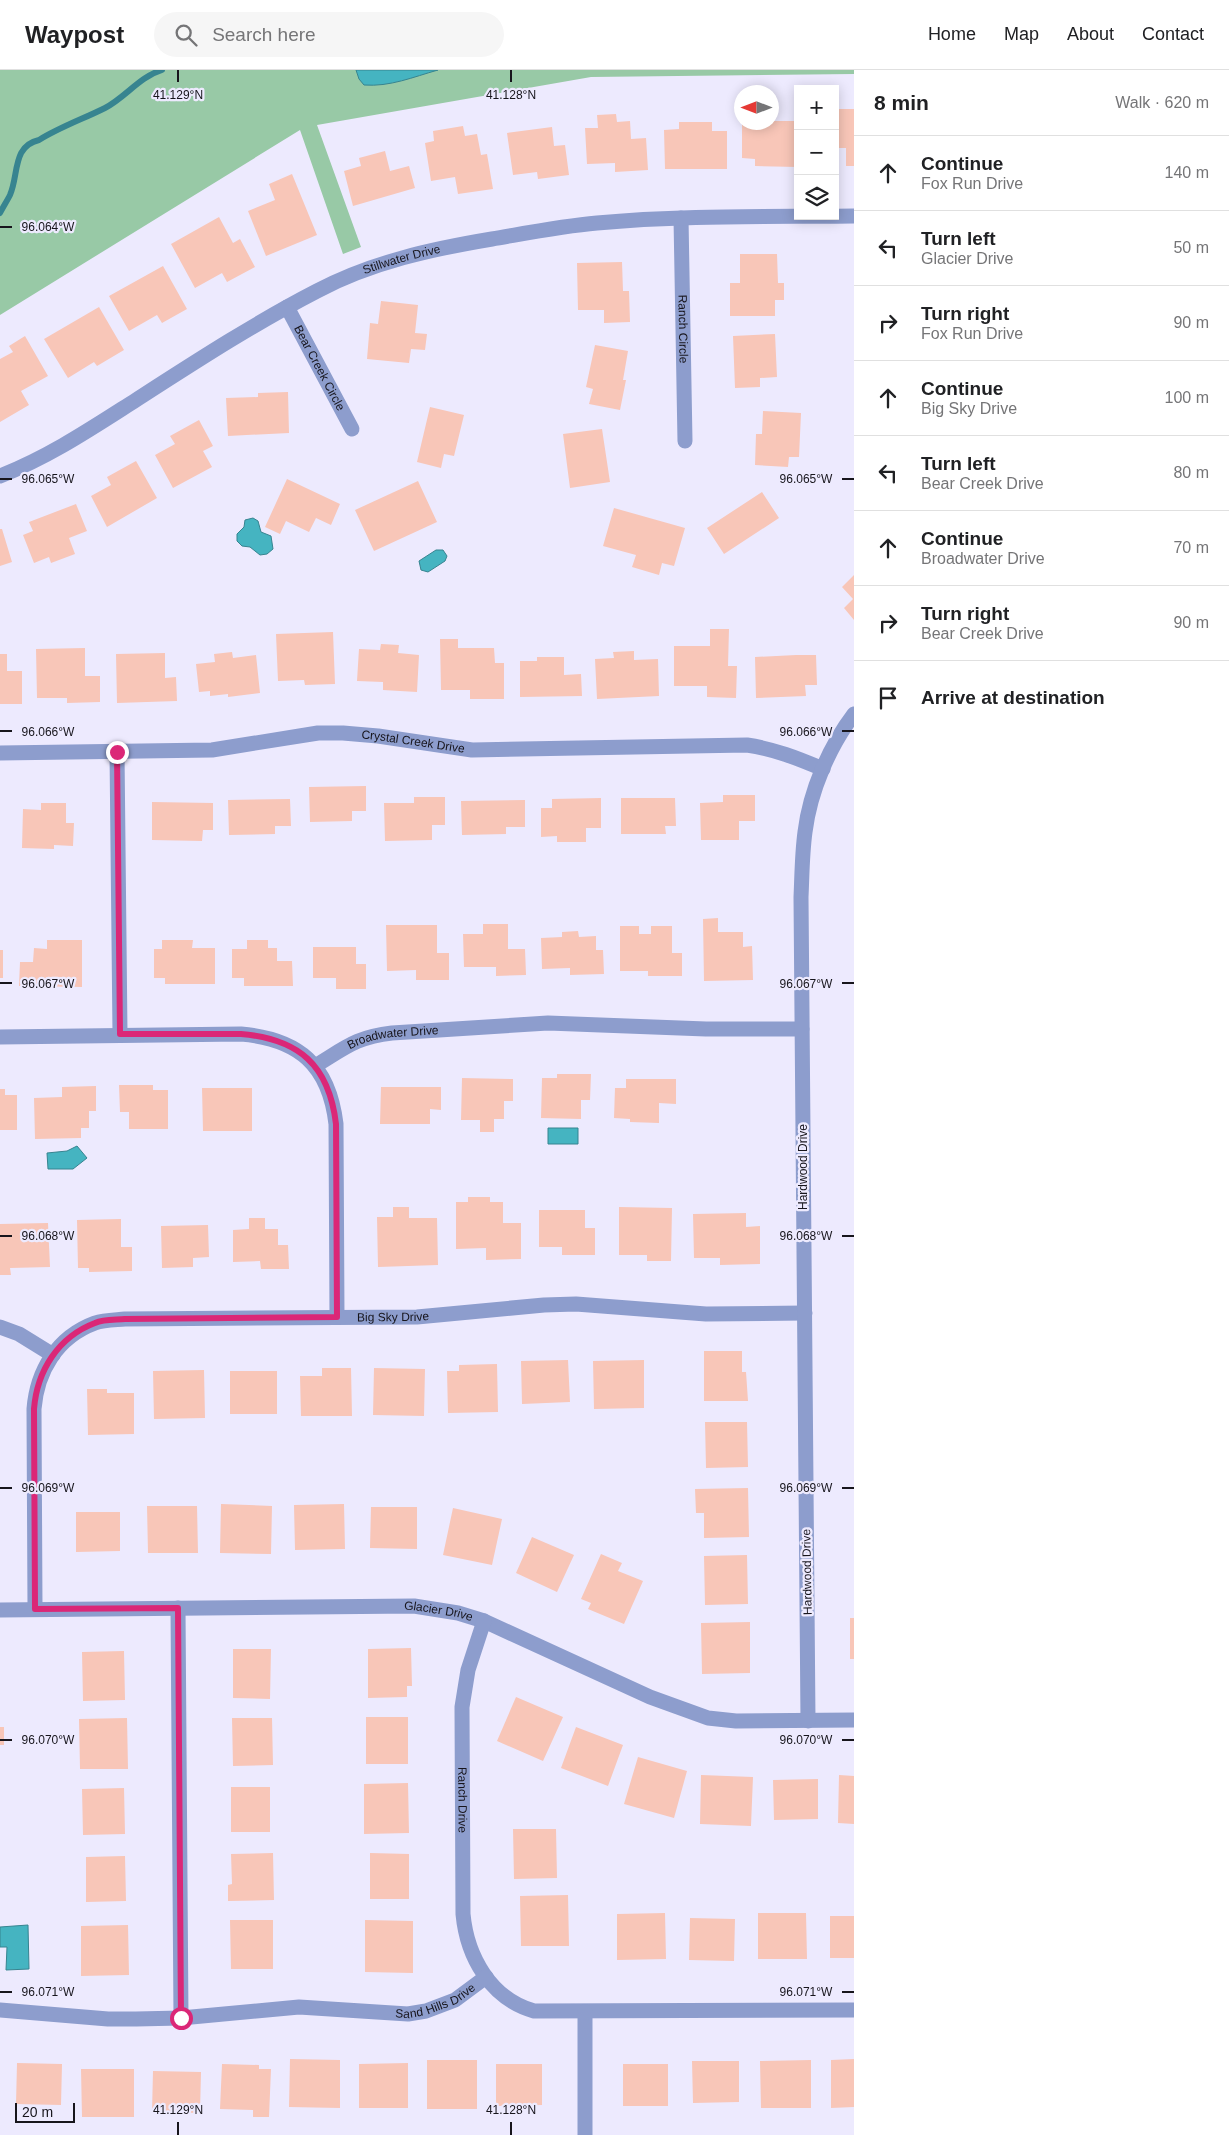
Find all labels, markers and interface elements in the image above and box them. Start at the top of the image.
search box [154,12,504,57]
text: Waypost [25,21,124,48]
icon: search [172,21,200,49]
text: Search here [212,24,316,45]
text: Home [928,24,976,44]
text: Map [1004,24,1039,44]
text: About [1067,24,1114,44]
text: Contact [1142,24,1204,44]
north arrow [734,85,779,130]
map controls [794,85,839,220]
button: + [794,85,839,130]
text: 41.129°N [153,88,203,102]
text: 41.128°N [486,88,536,102]
text: 8 min [874,91,929,114]
text: Walk · 620 m [1115,94,1209,111]
button: − [794,130,839,175]
text: Continue [921,153,1003,174]
icon: ahead [874,159,902,187]
text: 140 m [1165,164,1209,181]
button: layers [794,175,839,220]
text: Fox Run Drive [921,175,1023,192]
text: 96.064°W [22,220,75,234]
text: Turn left [921,228,996,249]
icon: left [874,234,902,262]
text: 50 m [1173,239,1209,256]
street label: Stillwater Drive [361,242,442,277]
text: Glacier Drive [921,250,1013,267]
street label: Ranch Circle [675,294,691,364]
text: Turn right [921,303,1009,324]
icon: right [874,309,902,337]
text: 90 m [1173,314,1209,331]
street label: Bear Creek Circle [291,323,348,413]
text: Fox Run Drive [921,325,1023,342]
text: Continue [921,378,1003,399]
icon: ahead [874,384,902,412]
text: 100 m [1165,389,1209,406]
text: Big Sky Drive [921,400,1017,417]
text: Turn left [921,453,996,474]
icon: left [874,459,902,487]
text: 80 m [1173,464,1209,481]
text: 96.065°W [22,472,75,486]
text: 96.065°W [780,472,833,486]
text: Bear Creek Drive [921,475,1044,492]
text: Continue [921,528,1003,549]
icon: ahead [874,534,902,562]
text: 70 m [1173,539,1209,556]
text: Broadwater Drive [921,550,1045,567]
text: Turn right [921,603,1009,624]
icon: right [874,609,902,637]
text: 90 m [1173,614,1209,631]
text: Bear Creek Drive [921,625,1044,642]
icon: arrive [874,684,902,712]
text: Arrive at destination [921,687,1105,708]
text: 96.066°W [22,725,75,739]
text: 96.066°W [780,725,833,739]
street label: Crystal Creek Drive [361,728,466,756]
route end [106,741,129,764]
text: 96.067°W [22,977,75,991]
text: 96.067°W [780,977,833,991]
street label: Broadwater Drive [345,1023,439,1052]
street label: Hardwood Drive [796,1124,810,1210]
text: 96.068°W [22,1229,75,1243]
text: 96.068°W [780,1229,833,1243]
street label: Big Sky Drive [357,1309,430,1324]
text: 96.069°W [22,1481,75,1495]
text: 96.069°W [780,1481,833,1495]
street label: Hardwood Drive [799,1529,815,1615]
street label: Glacier Drive [404,1599,475,1624]
text: 96.070°W [22,1733,75,1747]
text: 96.070°W [780,1733,833,1747]
street label: Ranch Drive [455,1767,470,1833]
street label: Sand Hills Drive [395,1980,478,2021]
text: 96.071°W [22,1985,75,1999]
text: 96.071°W [780,1985,833,1999]
route start [170,2007,193,2030]
scale bar [15,2100,75,2123]
text: 41.129°N [153,2103,203,2117]
text: 41.128°N [486,2103,536,2117]
text: 20 m [22,2104,53,2120]

